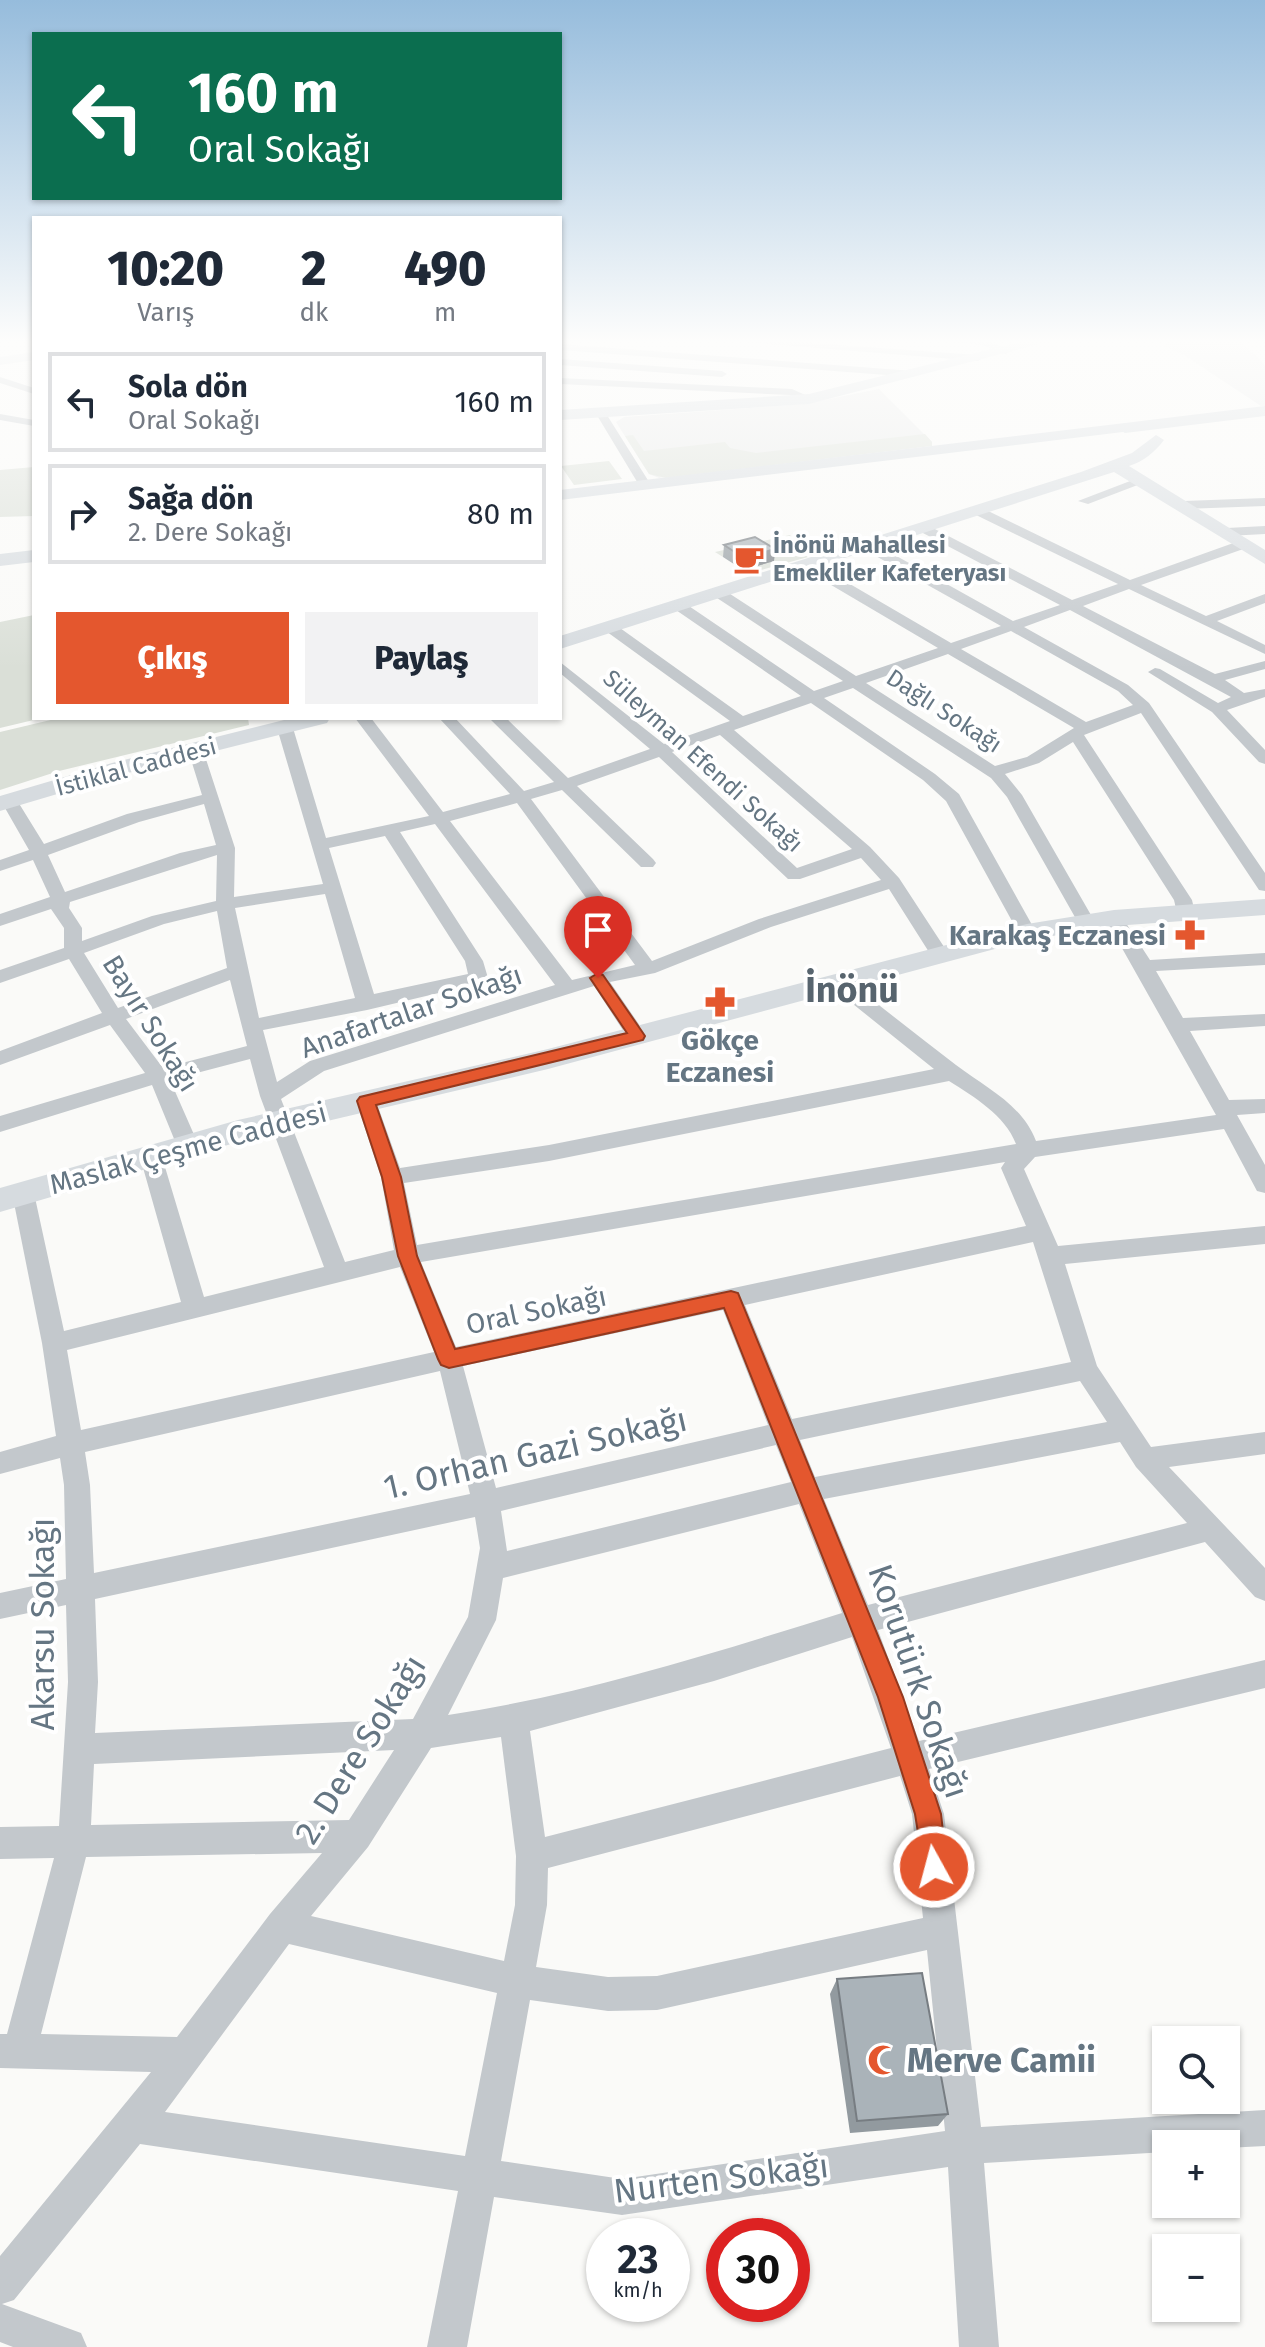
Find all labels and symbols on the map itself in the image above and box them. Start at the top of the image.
place label: İnönü Mahallesi Emekliler Kafeteryası [773,530,1006,587]
cafe icon: İnönü Mahallesi Emekliler Kafeteryası [732,542,766,576]
street label: Dağlı Sokağı [881,663,1007,759]
street label: Süleyman Efendi Sokağı [598,664,808,858]
street label: İstiklal Caddesi [53,732,219,802]
pin [564,896,632,978]
pharmacy icon: Karakaş Eczanesi [1173,918,1207,952]
place label: Karakaş Eczanesi [949,919,1166,952]
street label: Bayır Sokağı [96,949,206,1098]
street label: Anafartalar Sokağı [296,958,526,1065]
district label: İnönü [805,968,899,1012]
pharmacy icon: Gökçe Eczanesi [703,985,737,1019]
place label: Gökçe Eczanesi [666,1024,774,1089]
street label: Maslak Çeşme Caddesi [46,1096,330,1201]
street label: Oral Sokağı [463,1280,609,1341]
street label: 1. Orhan Gazi Sokağı [379,1399,691,1508]
street label: Akarsu Sokağı [22,1518,63,1730]
street label: Korutürk Sokağı [859,1559,978,1803]
street label: 2. Dere Sokağı [286,1647,435,1851]
position arrow [892,1825,976,1909]
place label: Merve Camii [907,2040,1096,2081]
mosque icon: Merve Camii [866,2043,900,2077]
street label: Nurten Sokağı [611,2145,831,2212]
speed limit sign: 30 [706,2218,810,2322]

